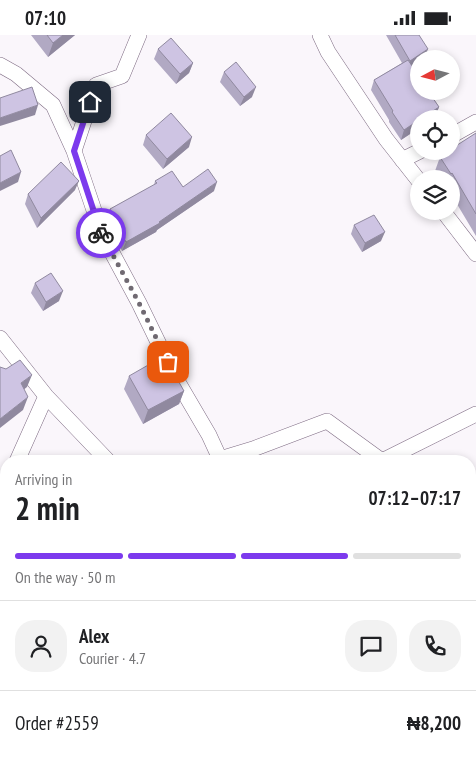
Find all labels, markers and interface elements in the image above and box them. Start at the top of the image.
text: 07:10 [25,6,66,30]
north arrow [410,50,460,100]
map controls [410,50,460,220]
pin [69,81,111,123]
icon: home [76,88,104,116]
button: locate [410,110,460,160]
button: layers [410,170,460,220]
courier [76,208,126,258]
icon: bike [87,219,115,247]
pin [147,341,189,383]
icon: bag [154,348,182,376]
text: Arriving in [15,469,72,489]
text: 07:12–07:17 [368,486,461,510]
text: 2 min [15,487,80,529]
text: On the way · 50 m [15,567,115,587]
button: person [15,620,67,672]
button: chat [345,620,397,672]
button: phone [409,620,461,672]
text: Alex [79,624,109,648]
text: Courier · 4.7 [79,648,146,668]
text: Order #2559 [15,711,99,735]
text: ₦8,200 [407,711,461,735]

